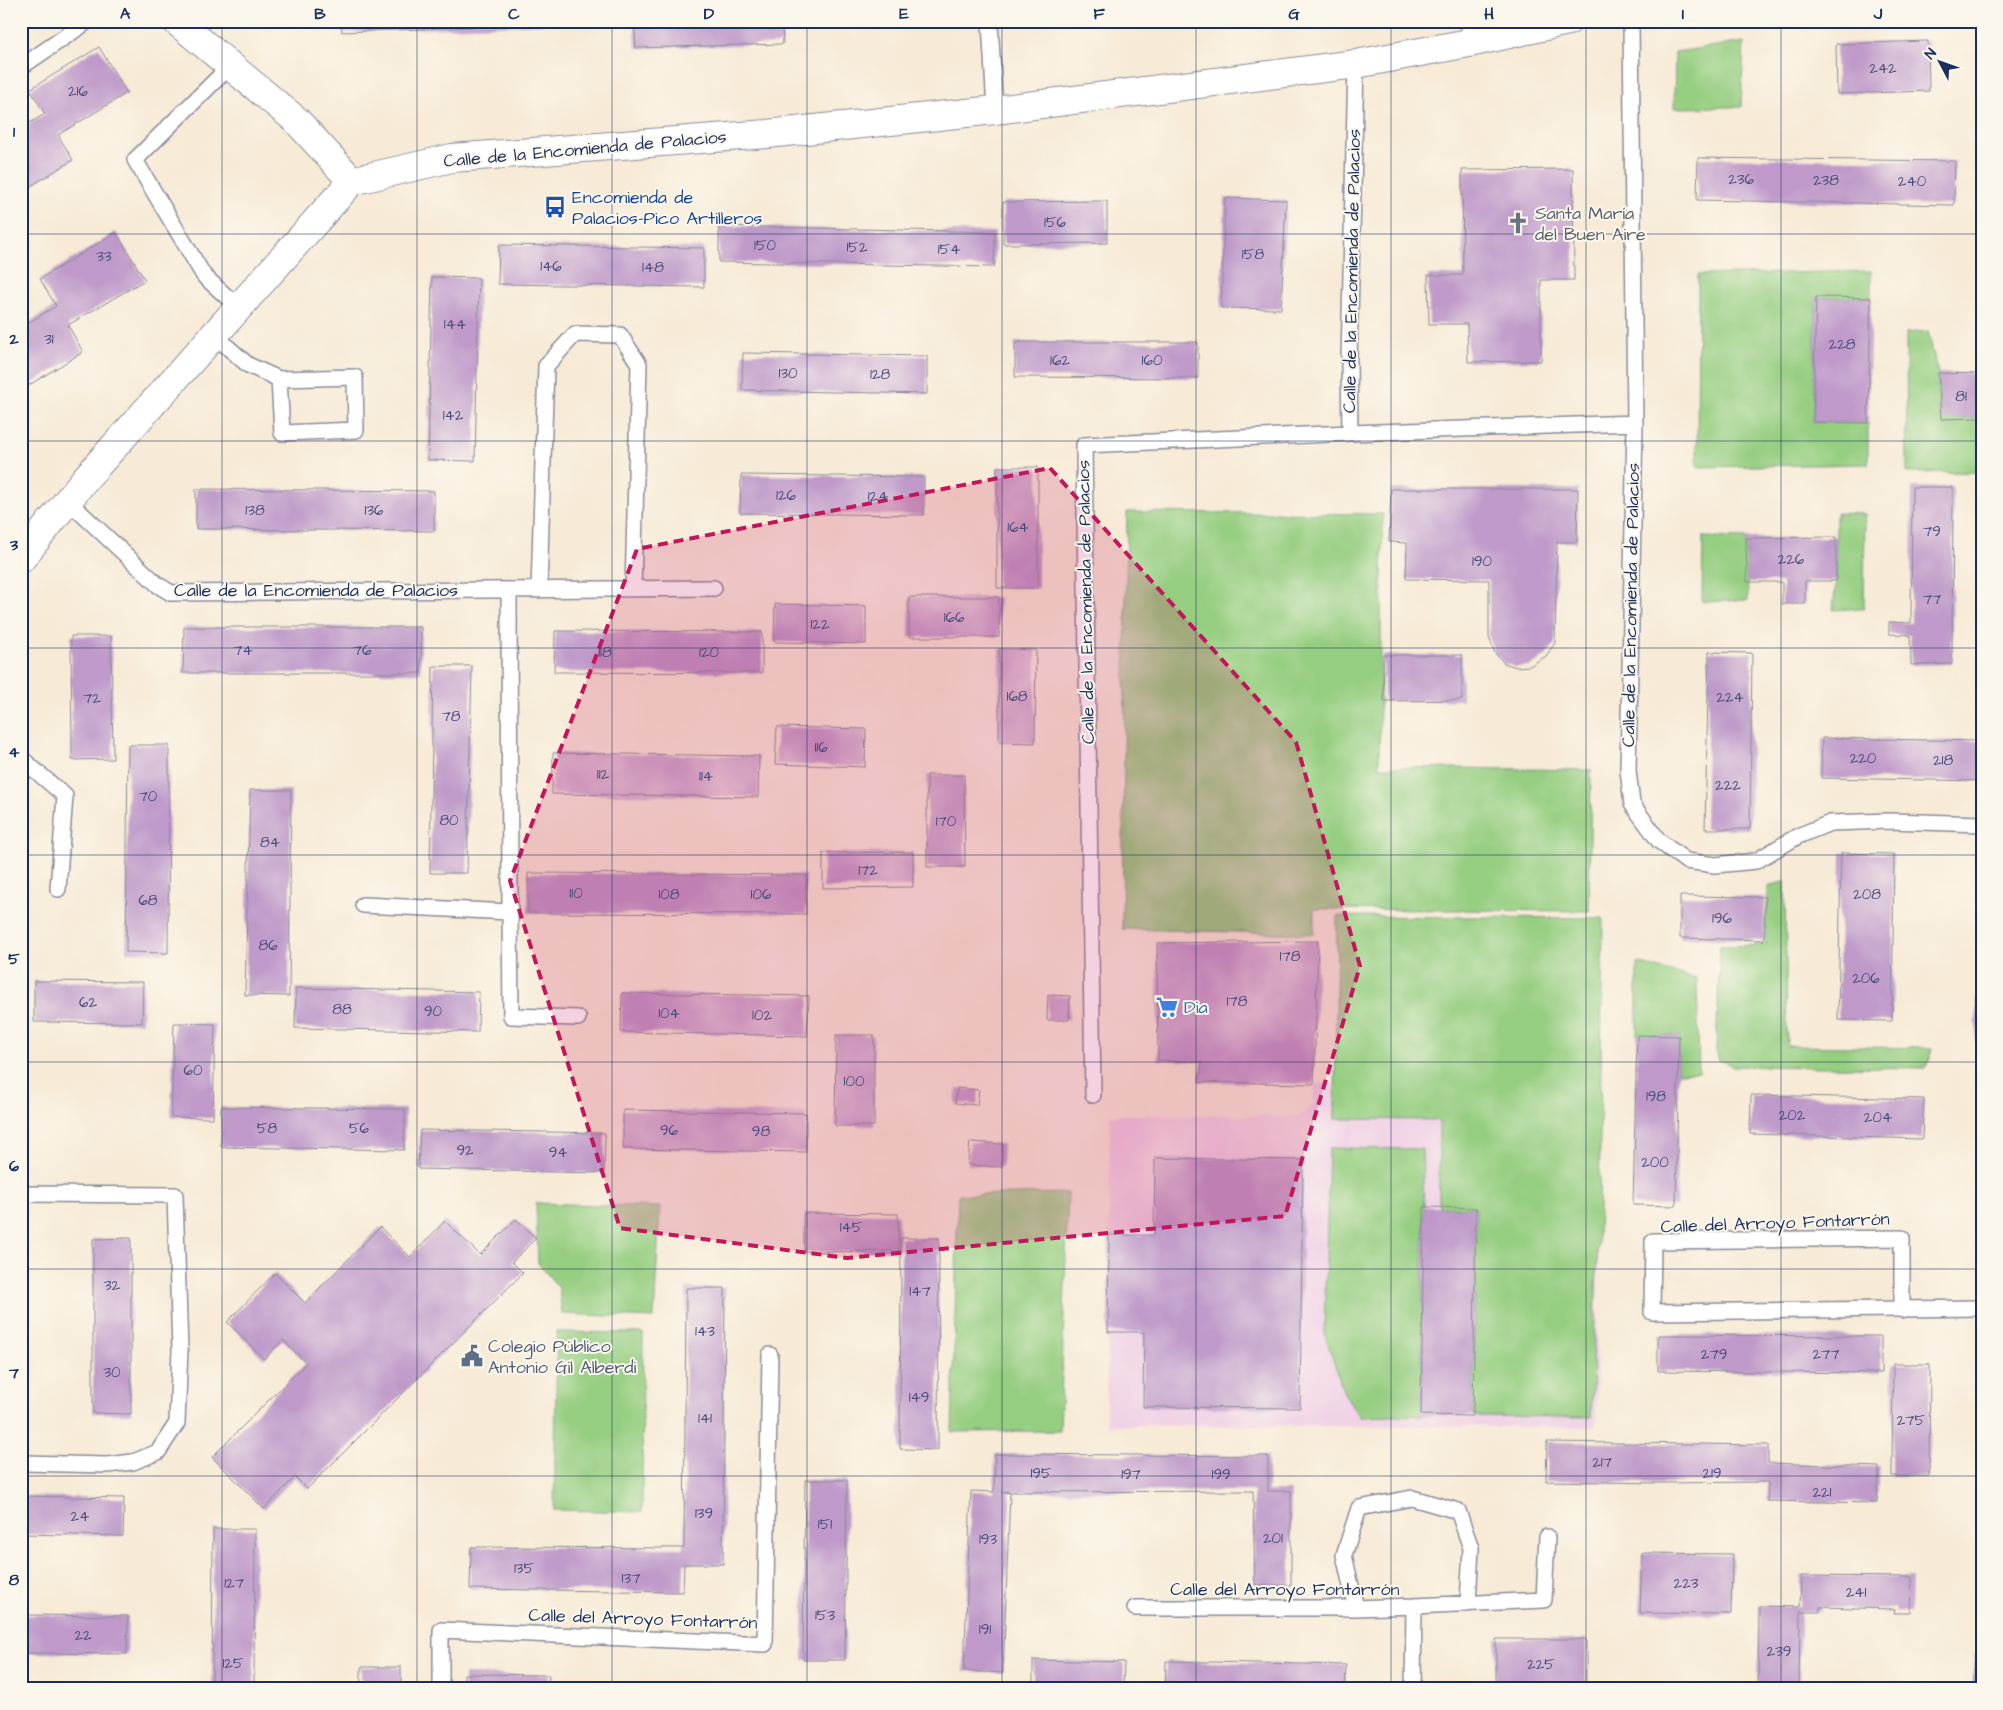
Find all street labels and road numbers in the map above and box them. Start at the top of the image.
street label: Calle de la Encomienda de Palacios [442,124,728,174]
street label: Calle de la Encomienda de Palacios [1337,129,1367,413]
street label: Calle de la Encomienda de Palacios [1071,460,1101,744]
street label: Calle de la Encomienda de Palacios [1616,463,1646,747]
street label: Calle de la Encomienda de Palacios [174,578,458,603]
street label: Calle del Arroyo Fontarrón [1660,1207,1890,1240]
street label: Calle del Arroyo Fontarrón [1170,1577,1400,1603]
street label: Calle del Arroyo Fontarrón [528,1603,758,1636]

